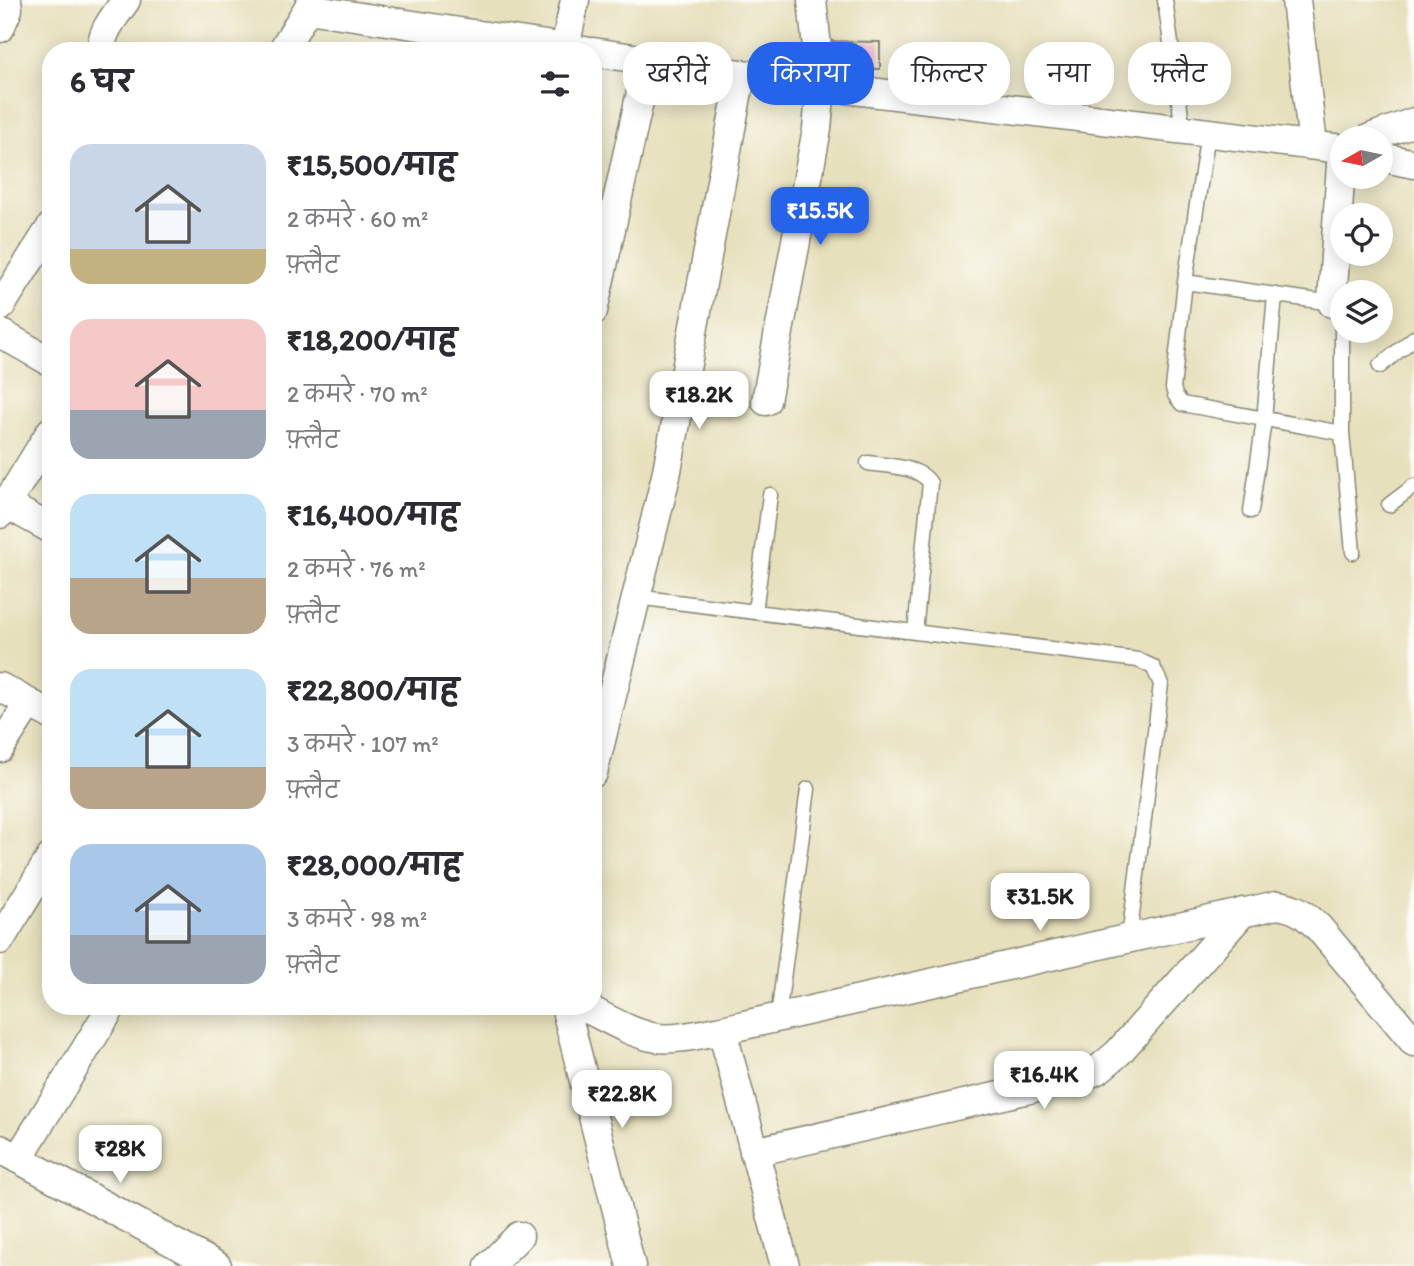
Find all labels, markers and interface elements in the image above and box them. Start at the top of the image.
chip: खरीदें [623,42,733,105]
chip: किराया [747,42,874,105]
chip: फ़िल्टर [888,42,1010,105]
chip: नया [1024,42,1114,105]
chip: फ़्लैट [1128,42,1231,105]
text: 6 घर [70,63,133,100]
icon: filters [536,65,574,103]
north arrow [1330,126,1393,189]
map controls [1330,126,1393,343]
text: ₹15,500/माह [287,146,457,183]
icon: home [126,172,210,256]
pin: ₹15.5K [763,188,877,247]
text: ₹15.5K [787,196,853,224]
button: locate [1330,203,1393,266]
text: 2 कमरे · 60 m² [287,205,428,233]
text: फ़्लैट [287,251,339,279]
button: layers [1330,280,1393,343]
text: ₹18,200/माह [287,321,457,358]
icon: home [126,347,210,431]
pin: ₹18.2K [642,372,756,431]
text: 2 कमरे · 70 m² [287,380,428,408]
text: ₹18.2K [666,380,732,408]
text: फ़्लैट [287,426,339,454]
text: ₹16,400/माह [287,496,459,533]
icon: home [126,522,210,606]
text: 2 कमरे · 76 m² [287,555,426,583]
text: फ़्लैट [287,601,339,629]
text: ₹22,800/माह [287,671,459,708]
icon: home [126,697,210,781]
text: 3 कमरे · 107 m² [287,730,439,758]
text: फ़्लैट [287,776,339,804]
text: ₹28,000/माह [287,846,462,883]
icon: home [126,872,210,956]
pin: ₹31.5K [983,874,1097,933]
text: ₹31.5K [1007,882,1073,910]
text: 3 कमरे · 98 m² [287,905,427,933]
text: फ़्लैट [287,951,339,979]
pin: ₹16.4K [987,1052,1101,1111]
text: ₹16.4K [1010,1060,1078,1088]
pin: ₹22.8K [565,1070,679,1130]
text: ₹22.8K [588,1079,656,1107]
pin: ₹28K [79,1126,161,1185]
text: ₹28K [95,1134,145,1162]

